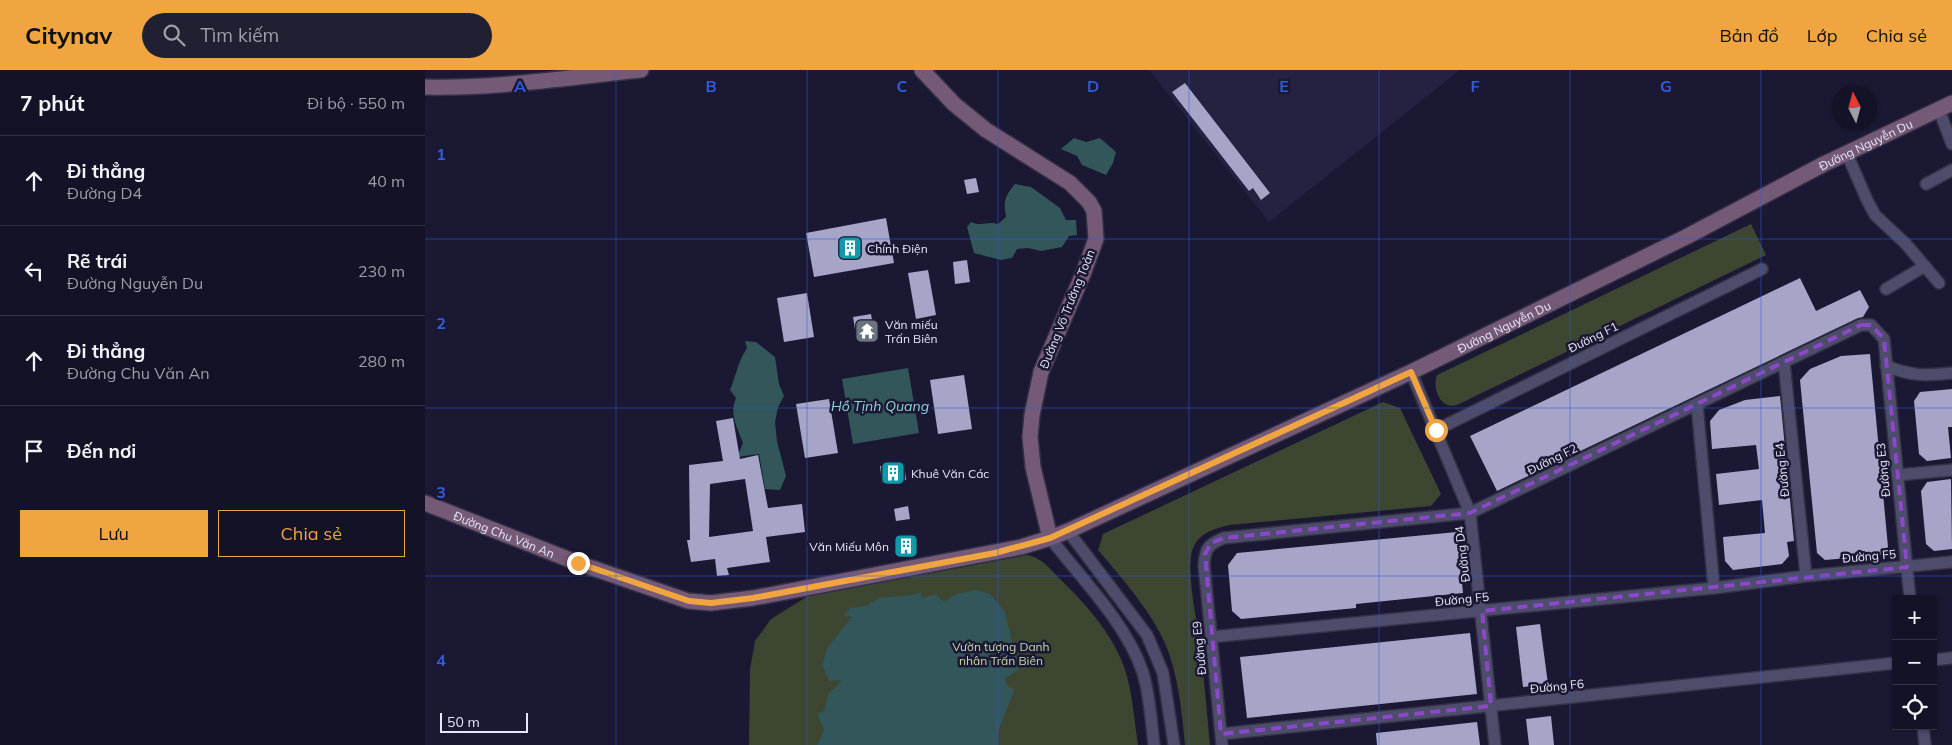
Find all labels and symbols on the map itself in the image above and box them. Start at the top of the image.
text: A [514,76,526,96]
text: B [705,76,717,96]
text: C [897,76,908,96]
text: D [1087,76,1099,96]
text: E [1279,76,1289,96]
text: F [1470,76,1480,96]
text: G [1660,76,1672,96]
north arrow [1832,85,1877,130]
street label: Đường Nguyễn Du [1816,115,1915,173]
text: 1 [436,144,446,164]
building icon: Chính Điện [837,235,863,261]
place label: Chính Điện [867,241,928,256]
street label: Đường Võ Trường Toản [1036,247,1098,371]
street label: Đường Nguyễn Du [1455,297,1553,356]
text: 2 [436,313,446,333]
place label: Văn miếu Trấn Biên [885,317,938,346]
temple icon: Văn miếu Trấn Biên [854,318,880,344]
street label: Đường F1 [1565,318,1621,356]
water label: Hồ Tịnh Quang [831,397,930,415]
route start [1425,419,1448,442]
street label: Đường F2 [1524,440,1580,478]
street label: Đường E4 [1772,442,1792,498]
street label: Đường E3 [1873,442,1893,498]
building icon: Khuê Văn Các [880,460,906,486]
place label: Khuê Văn Các [911,466,989,481]
text: 3 [436,482,446,502]
street label: Đường Chu Văn An [451,507,557,561]
street label: Đường D4 [1451,525,1473,583]
building icon: Văn Miếu Môn [893,533,919,559]
place label: Văn Miếu Môn [809,539,889,554]
street label: Đường F5 [1841,546,1897,566]
route end [567,552,590,575]
street label: Đường F5 [1434,589,1490,609]
street label: Đường E9 [1189,620,1209,676]
park label: Vườn tượng Danh nhân Trấn Biên [952,639,1050,668]
text: 4 [436,650,446,670]
street label: Đường F6 [1529,676,1585,696]
scale bar [440,710,527,733]

